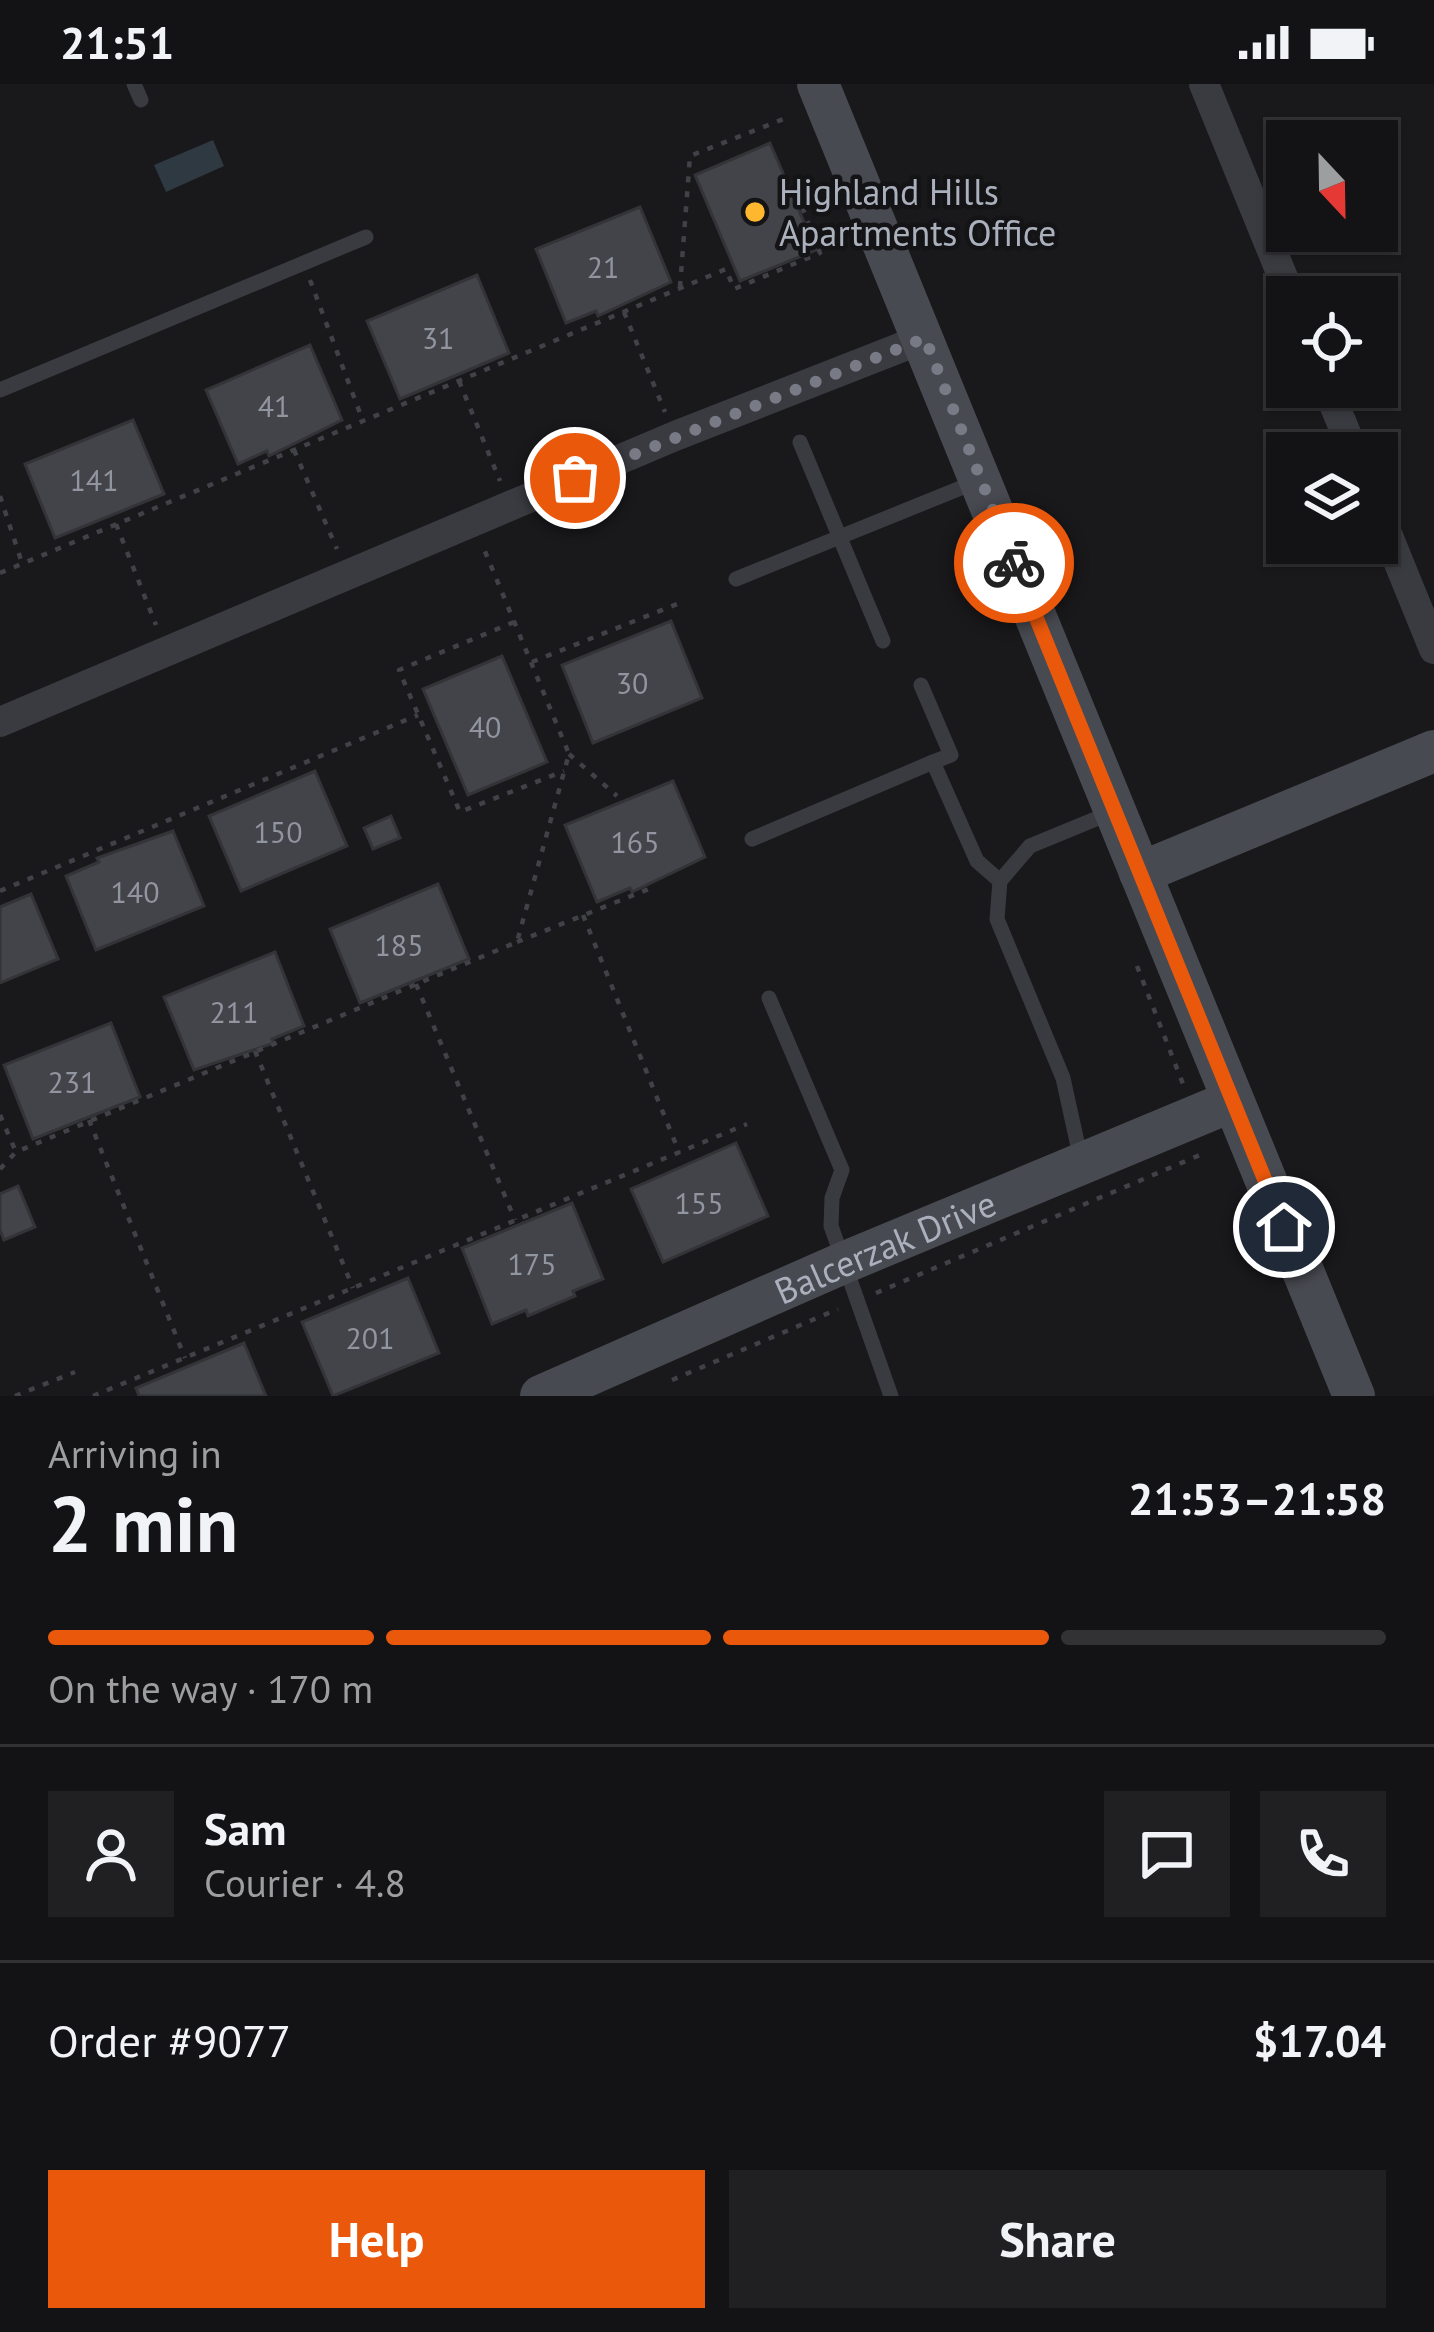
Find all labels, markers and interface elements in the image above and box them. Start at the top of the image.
text: 21:51 [60,13,174,71]
north arrow [1266,120,1398,252]
map controls [1266,120,1398,564]
place label: Highland Hills Apartments Office [779,168,1056,256]
marker: Highland Hills Apartments Office [742,199,768,225]
house number: 21 [587,247,619,286]
button: locate [1266,276,1398,408]
house number: 31 [422,318,454,357]
house number: 41 [258,386,290,425]
pin [524,427,626,529]
button: layers [1266,432,1398,564]
icon: bag [542,445,608,511]
house number: 141 [69,460,119,499]
courier [954,503,1074,623]
icon: bike [981,530,1047,596]
house number: 30 [616,663,648,702]
house number: 40 [469,707,501,746]
house number: 150 [253,812,303,851]
house number: 165 [610,822,660,861]
house number: 140 [110,872,160,911]
house number: 185 [374,925,424,964]
house number: 211 [209,992,259,1031]
house number: 231 [47,1062,97,1101]
pin [1233,1176,1335,1278]
street label: Balcerzak Drive [767,1179,1002,1314]
house number: 155 [674,1183,724,1222]
icon: home [1251,1194,1317,1260]
house number: 175 [507,1244,557,1283]
house number: 201 [345,1318,395,1357]
text: Arriving in [48,1428,222,1479]
text: 21:53–21:58 [1128,1469,1386,1527]
text: 2 min [48,1473,238,1574]
text: On the way · 170 m [48,1663,373,1714]
button: person [48,1791,174,1917]
button: chat [1104,1791,1230,1917]
button: phone [1260,1791,1386,1917]
text: Sam [204,1799,286,1857]
text: Courier · 4.8 [204,1857,406,1908]
text: Order #9077 [48,2011,291,2069]
text: $17.04 [1253,2011,1386,2069]
button: Help [48,2170,705,2308]
button: Share [729,2170,1386,2308]

